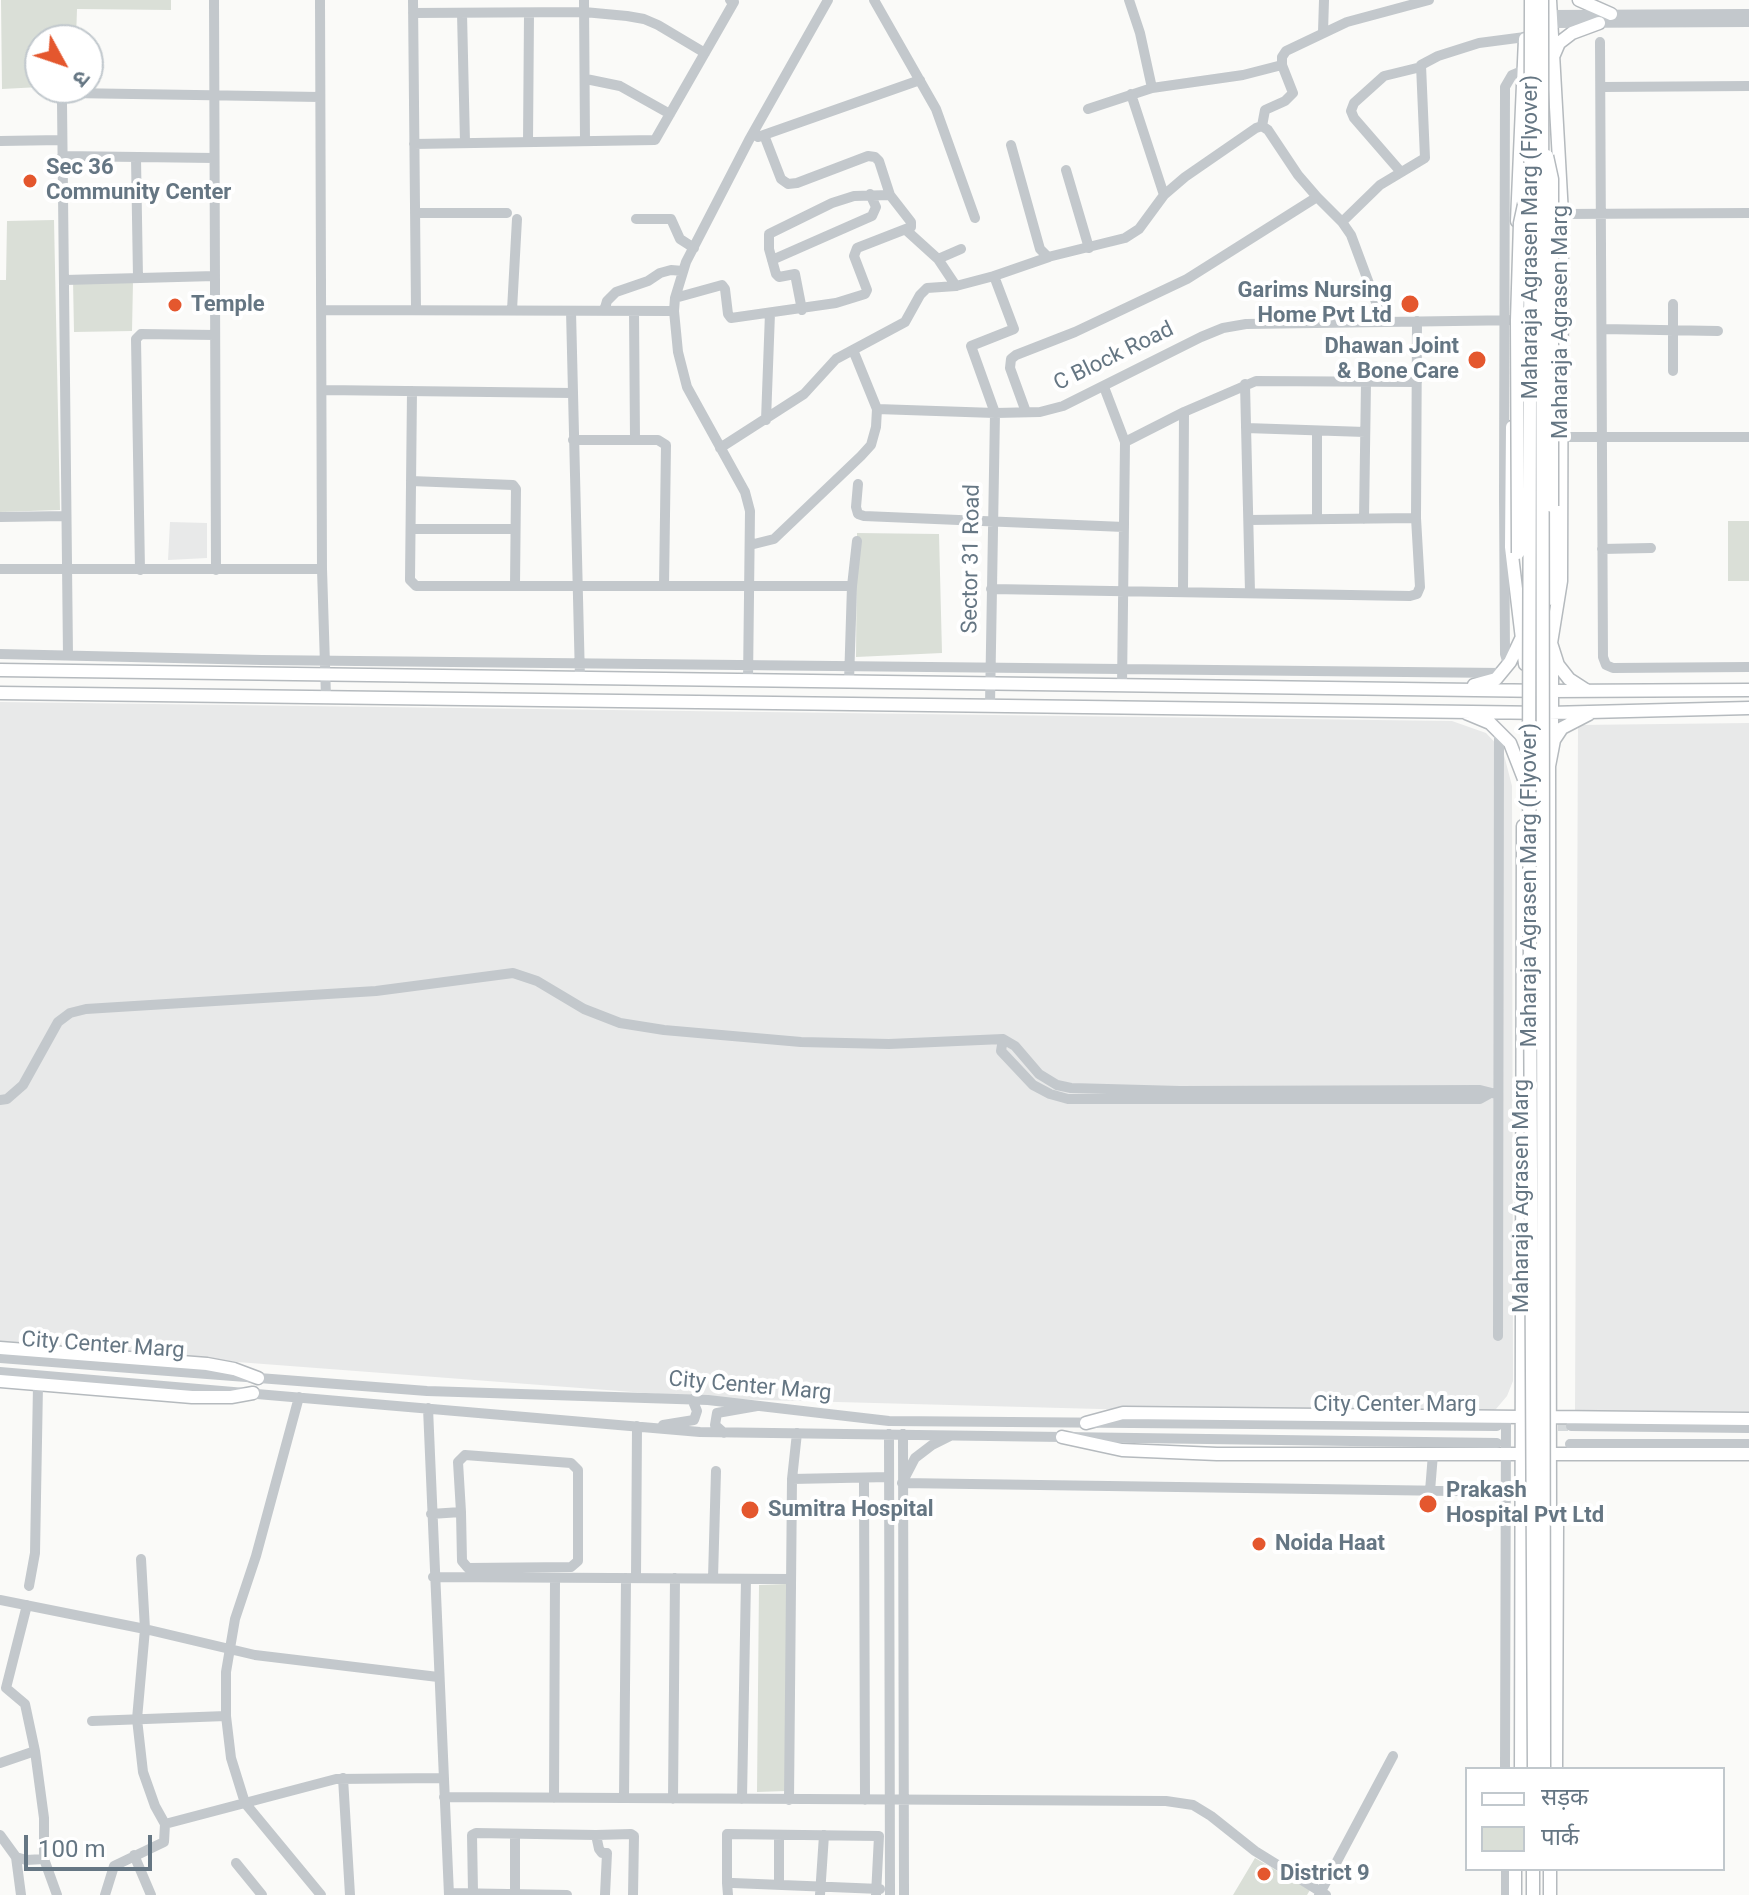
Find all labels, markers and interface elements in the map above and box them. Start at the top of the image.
north arrow [24,24,104,104]
text: उ [68,65,95,91]
street label: Maharaja Agrasen Marg (Flyover) [1518,75,1544,399]
place label: Sec 36 Community Center [46,155,231,206]
marker: Sec 36 Community Center [21,172,39,190]
street label: Maharaja Agrasen Marg [1548,205,1574,439]
place label: Garims Nursing Home Pvt Ltd [1238,278,1392,330]
place label: Temple [191,292,265,318]
marker: Garims Nursing Home Pvt Ltd [1399,293,1421,315]
marker: Temple [166,296,184,314]
street label: C Block Road [1050,317,1178,397]
place label: Dhawan Joint & Bone Care [1325,334,1459,386]
marker: Dhawan Joint & Bone Care [1466,349,1488,371]
street label: Sector 31 Road [957,484,987,634]
street label: Maharaja Agrasen Marg (Flyover) [1517,723,1543,1047]
street label: Maharaja Agrasen Marg [1509,1079,1535,1313]
street label: City Center Marg [21,1327,185,1365]
street label: City Center Marg [667,1367,833,1407]
street label: City Center Marg [1313,1392,1477,1418]
place label: Prakash Hospital Pvt Ltd [1446,1478,1604,1530]
marker: Prakash Hospital Pvt Ltd [1417,1493,1439,1515]
place label: Sumitra Hospital [768,1497,934,1523]
marker: Sumitra Hospital [739,1499,761,1521]
place label: Noida Haat [1275,1531,1385,1557]
marker: Noida Haat [1250,1535,1268,1553]
legend [1465,1767,1725,1871]
text: सड़क [1541,1783,1589,1811]
scale bar [28,1819,156,1869]
text: पार्क [1541,1823,1579,1851]
text: 100 m [38,1835,105,1863]
place label: District 9 [1280,1861,1370,1887]
marker: District 9 [1255,1865,1273,1883]

